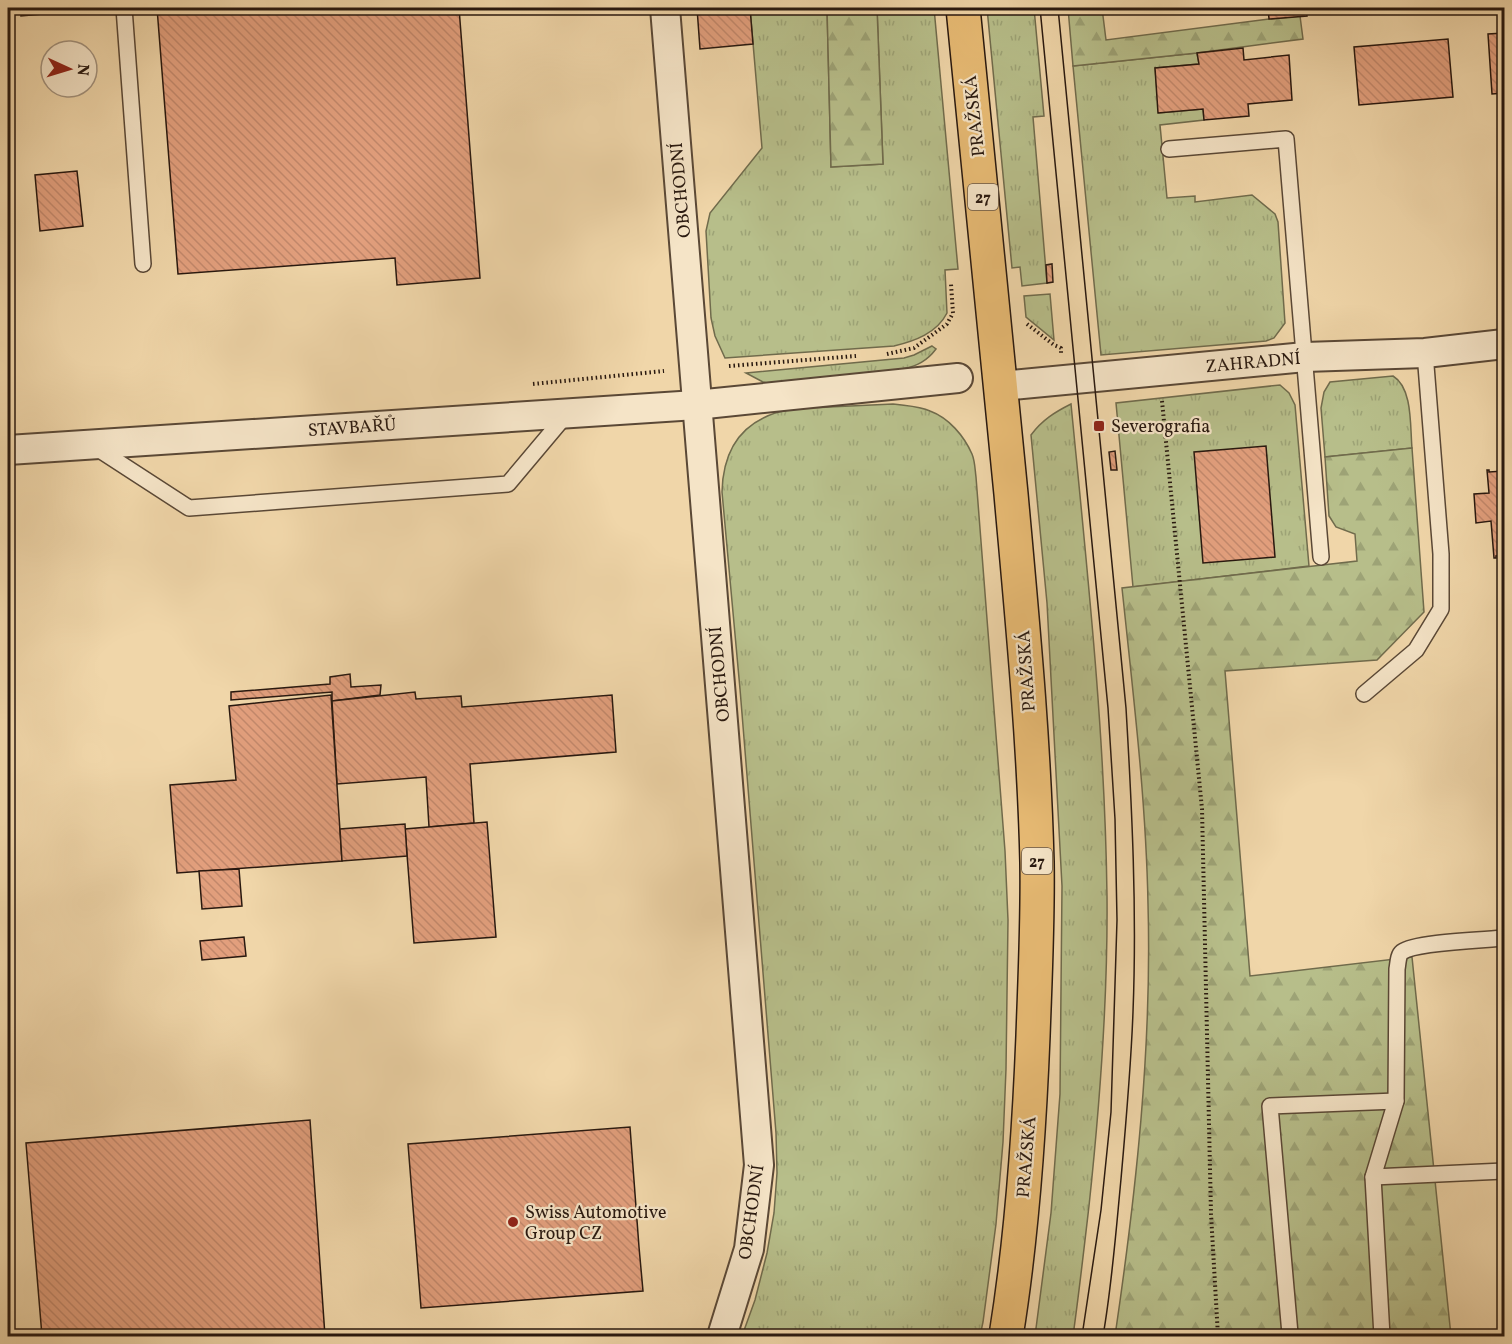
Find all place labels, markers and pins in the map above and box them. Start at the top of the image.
place label: Severografia [1111,415,1210,440]
marker: Severografia [1092,419,1106,433]
place label: Swiss Automotive Group CZ [525,1201,667,1247]
marker: Swiss Automotive Group CZ [506,1215,520,1229]

